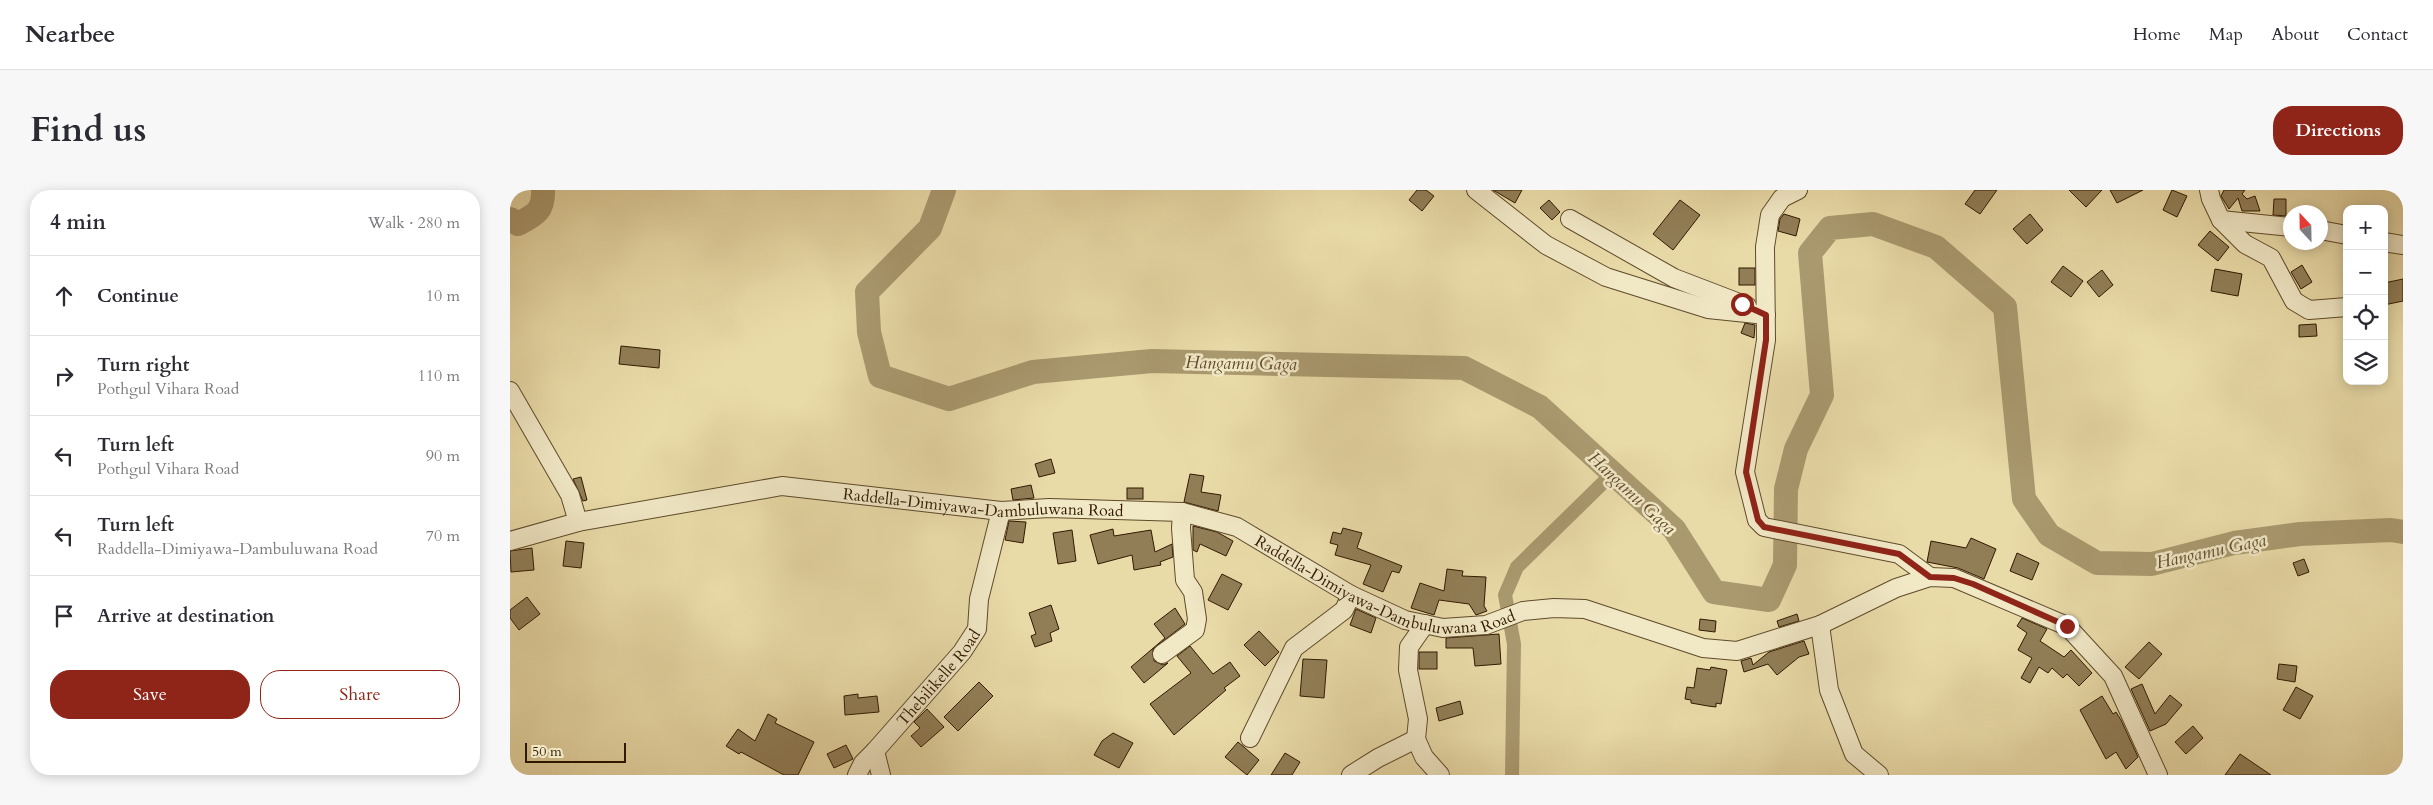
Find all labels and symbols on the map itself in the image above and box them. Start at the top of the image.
north arrow [2283,205,2328,250]
route start [1731,293,1754,316]
water label: Hangamu Gaga [1185,350,1297,377]
water label: Hangamu Gaga [1582,446,1681,541]
street label: Raddella-Dimiyawa-Dambuluwana Road [842,483,1124,523]
water label: Hangamu Gaga [2154,528,2268,575]
street label: Raddella-Dimiyawa-Dambuluwana Road [1251,530,1519,640]
route end [2056,615,2079,638]
street label: Thebilikelle Road [892,625,986,731]
scale bar [525,740,626,763]

